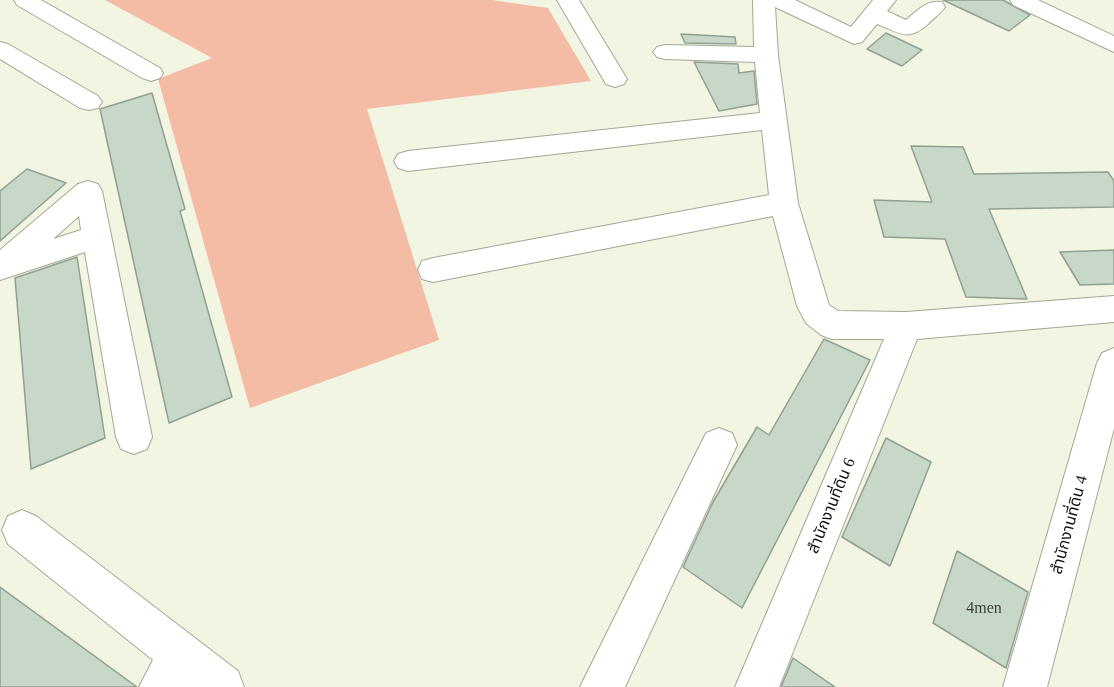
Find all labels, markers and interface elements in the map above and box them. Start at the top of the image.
street label: สำนักงานที่ดิน 6 [804,455,860,557]
street label: สำนักงานที่ดิน 4 [1048,474,1092,576]
house number: 4men [966,599,1002,619]

